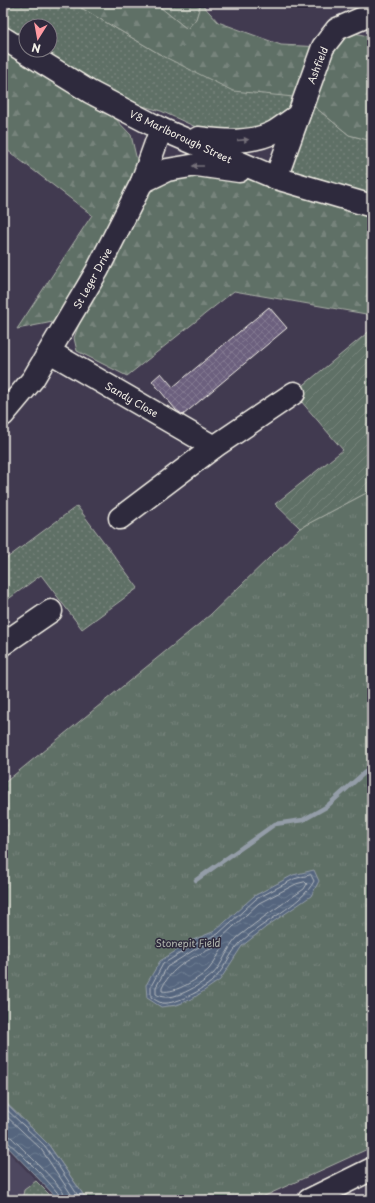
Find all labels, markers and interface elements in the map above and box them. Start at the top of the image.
north arrow [18,18,58,58]
text: N [30,39,42,57]
street label: Ashfield [303,44,331,86]
street label: V8 Marlborough Street [127,106,235,166]
one-way arrow [237,136,249,143]
one-way arrow [191,163,204,169]
street label: St Leger Drive [69,245,115,311]
street label: Sandy Close [102,378,161,421]
park label: Stonepit Field [156,935,221,950]

